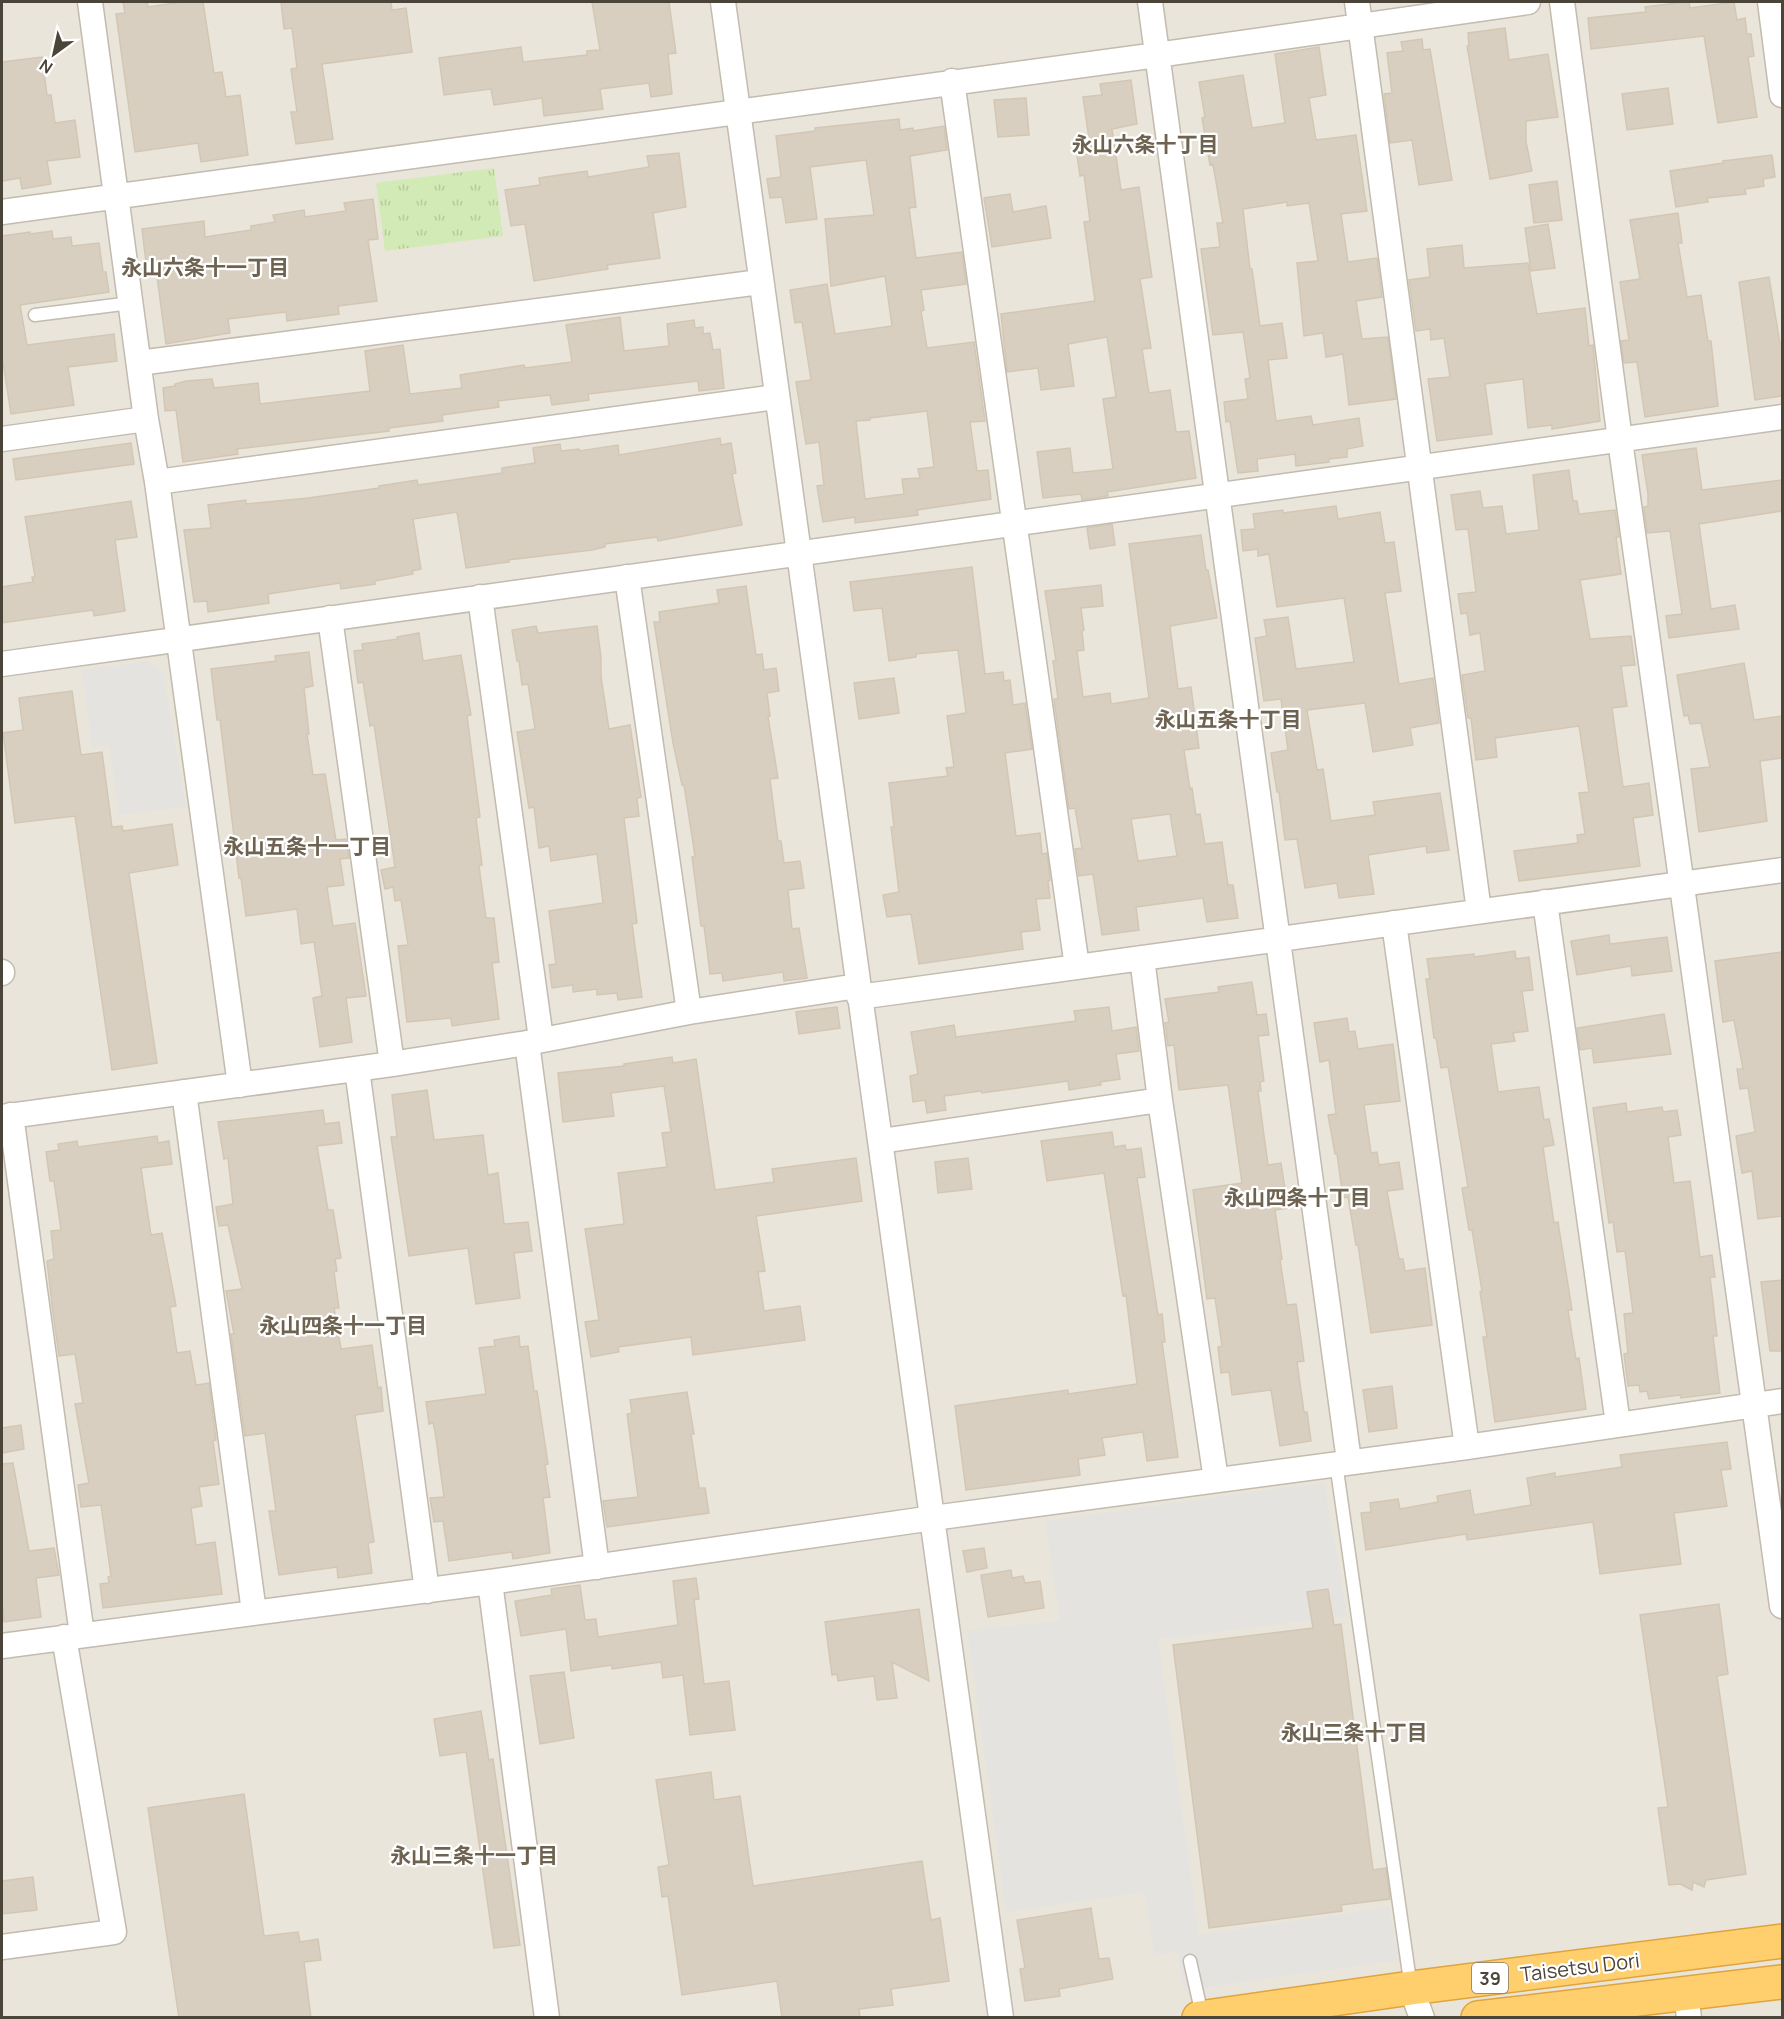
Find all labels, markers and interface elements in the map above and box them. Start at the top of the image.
north arrow [24,24,84,84]
text: N [35,54,57,79]
district label: 永山六条十丁目 [1072,130,1219,158]
district label: 永山六条十一丁目 [121,253,289,281]
district label: 永山五条十丁目 [1155,705,1302,733]
district label: 永山五条十一丁目 [223,832,391,860]
district label: 永山四条十丁目 [1224,1183,1371,1211]
district label: 永山四条十一丁目 [259,1311,427,1339]
district label: 永山三条十丁目 [1281,1718,1428,1746]
district label: 永山三条十一丁目 [390,1841,558,1869]
street label: Taisetsu Dori [1519,1946,1641,1988]
road number: 39 [1472,1963,1508,1993]

